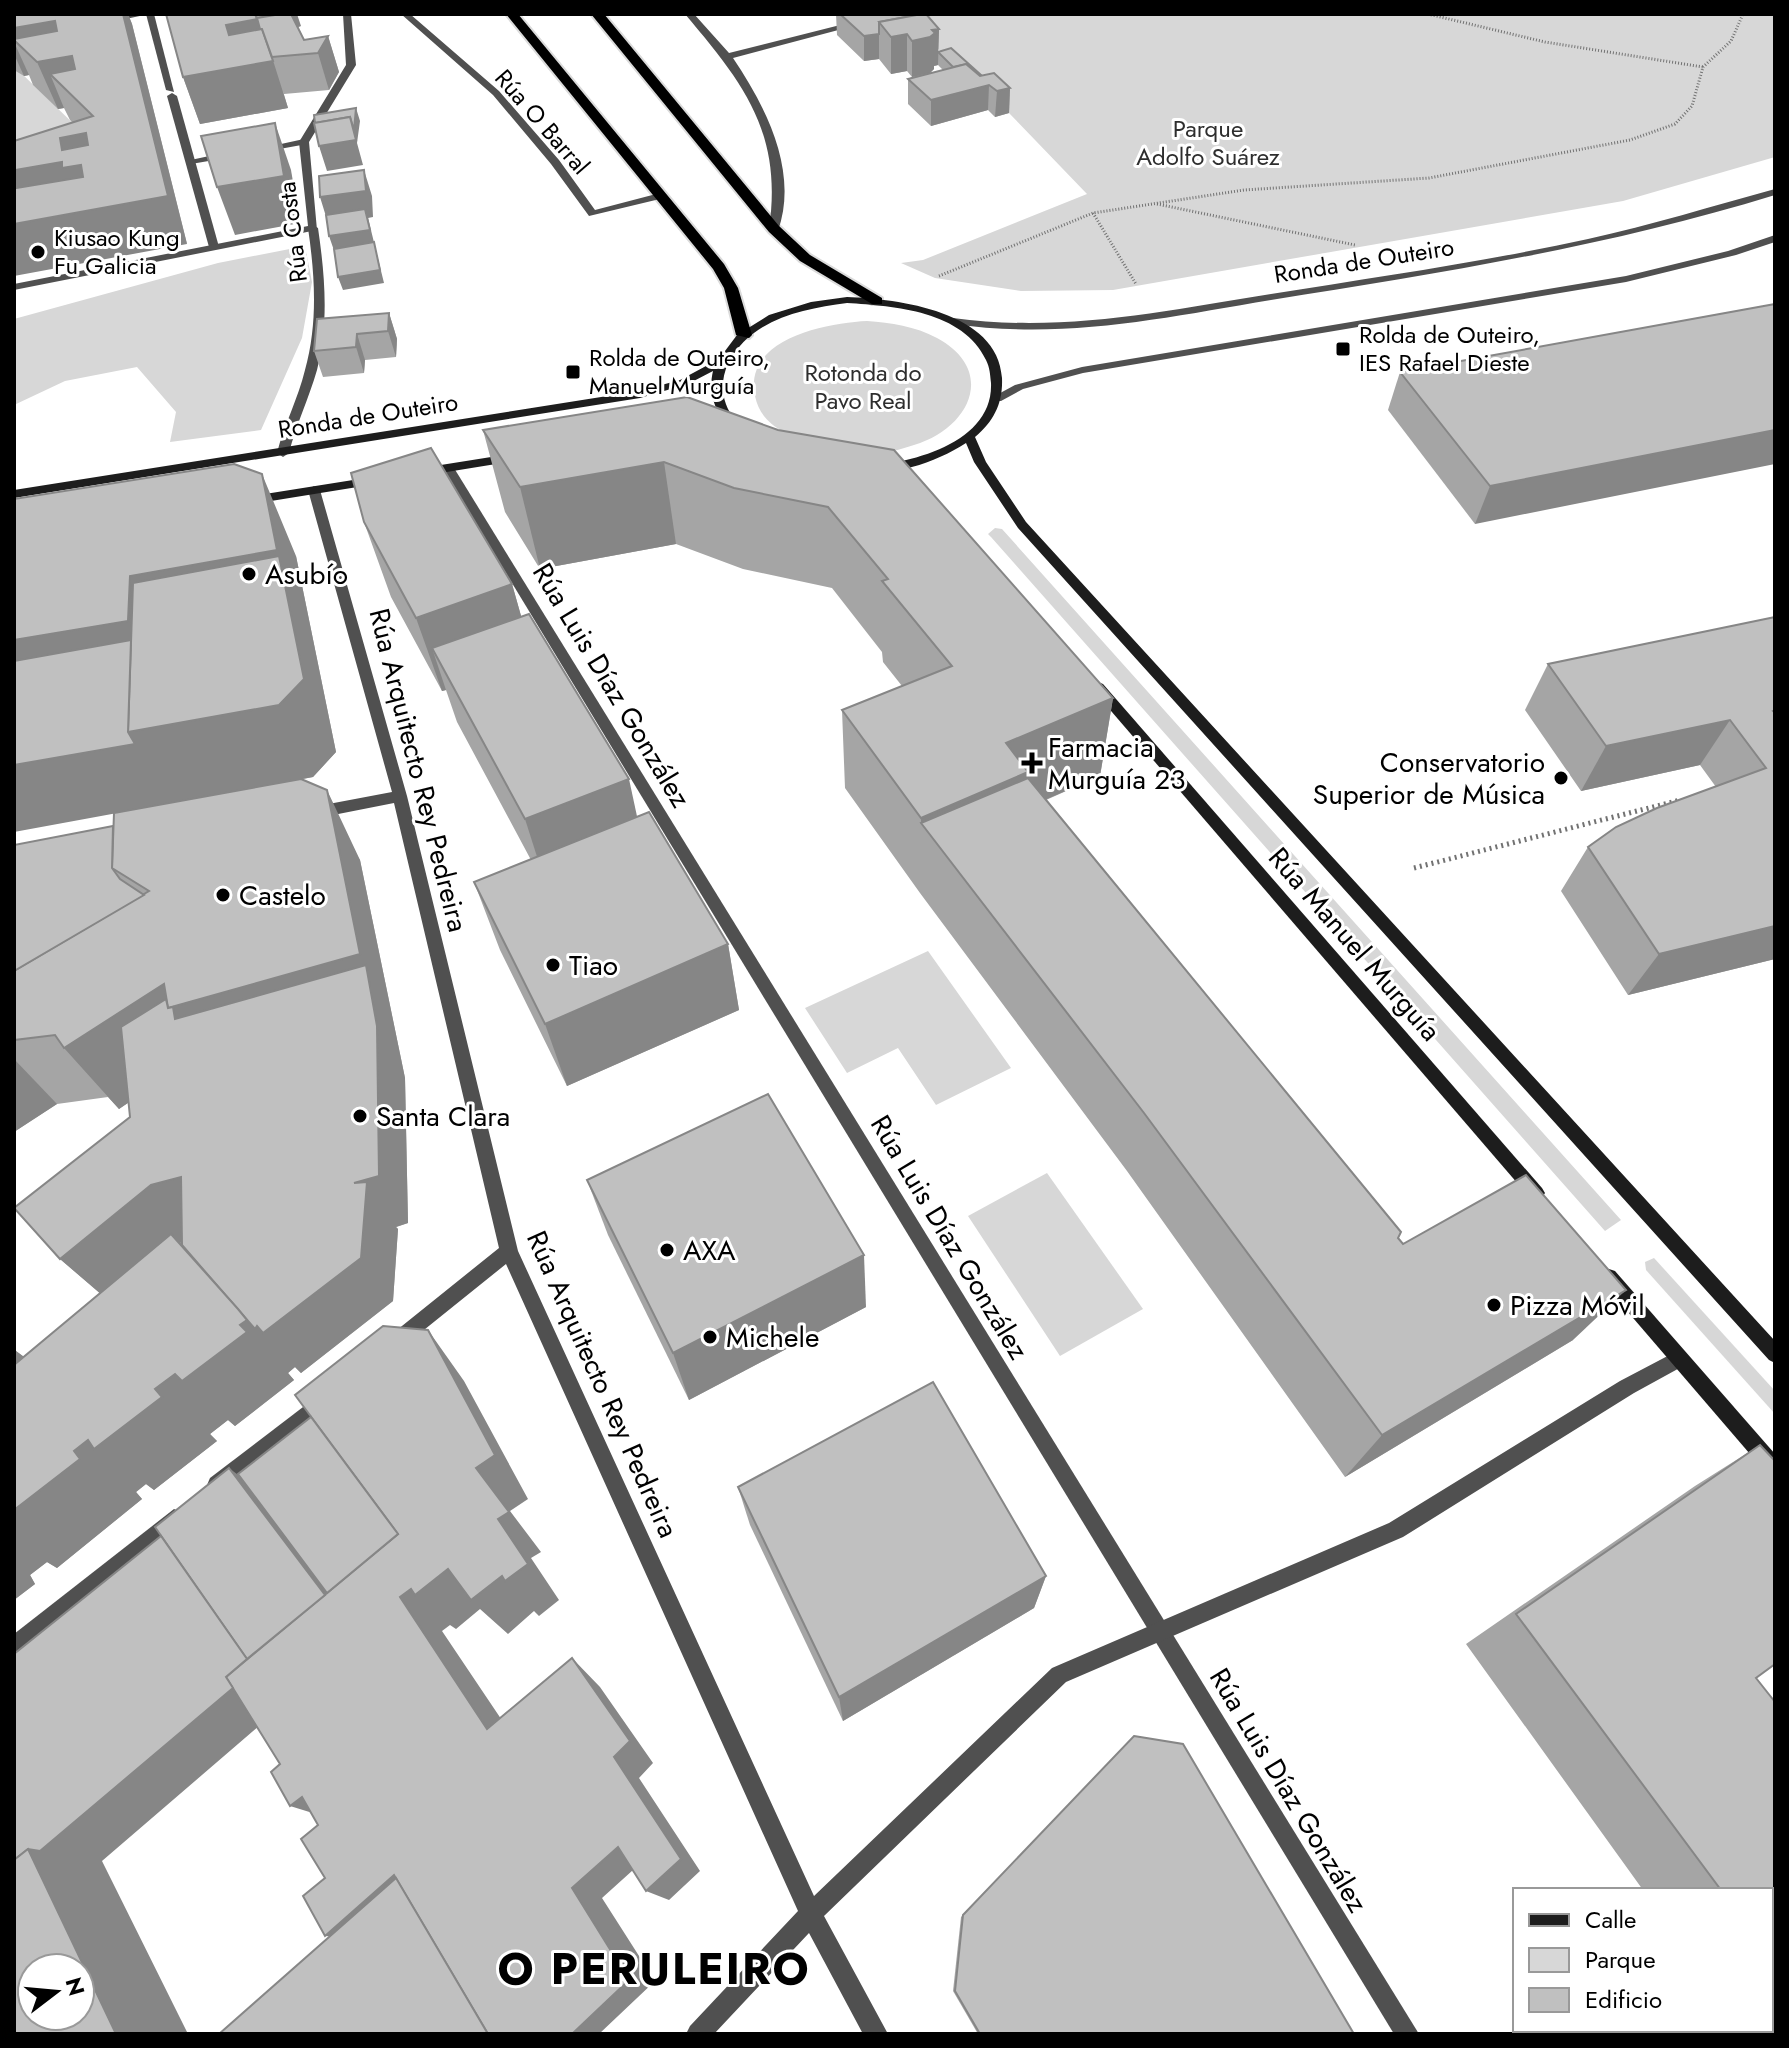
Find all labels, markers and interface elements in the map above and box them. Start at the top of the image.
street label: Rúa O Barral [487,61,598,182]
park label: Parque Adolfo Suárez [1136,111,1280,174]
street label: Rúa Costa [269,180,316,284]
place label: Kiusao Kung Fu Galicia [54,220,180,283]
street label: Ronda de Outeiro [1271,229,1456,292]
marker: Kiusao Kung Fu Galicia [29,243,47,261]
place label: Rolda de Outeiro, IES Rafael Dieste [1359,317,1540,380]
place label: Rolda de Outeiro, Manuel Murguía [589,340,770,403]
marker: Rolda de Outeiro, IES Rafael Dieste [1334,340,1352,358]
park label: Rotonda do Pavo Real [804,355,922,418]
marker: Rolda de Outeiro, Manuel Murguía [564,363,582,381]
street label: Ronda de Outeiro [275,384,460,447]
place label: Asubío [265,554,348,595]
street label: Rúa Luis Díaz González [522,555,701,815]
marker: Asubío [240,565,258,583]
street label: Rúa Arquitecto Rey Pedreira [358,604,479,936]
place label: Farmacia Murguía 23 [1048,727,1186,800]
place label: Conservatorio Superior de Música [1313,742,1545,815]
marker: Farmacia Murguía 23 [1023,754,1041,772]
marker: Conservatorio Superior de Música [1552,769,1570,787]
street label: Rúa Manuel Murguía [1259,838,1450,1050]
place label: Castelo [239,875,326,916]
marker: Castelo [214,886,232,904]
place label: Tiao [569,945,618,986]
marker: Tiao [544,956,562,974]
place label: Santa Clara [376,1096,510,1137]
marker: Santa Clara [351,1107,369,1125]
street label: Rúa Luis Díaz González [860,1107,1039,1367]
street label: Rúa Arquitecto Rey Pedreira [516,1224,689,1544]
place label: AXA [683,1230,736,1271]
marker: AXA [658,1241,676,1259]
place label: Pizza Móvil [1510,1285,1645,1326]
marker: Pizza Móvil [1485,1296,1503,1314]
place label: Michele [726,1317,819,1358]
marker: Michele [701,1328,719,1346]
street label: Rúa Luis Díaz González [1199,1660,1378,1920]
legend [1513,1888,1773,2032]
text: Calle [1585,1902,1636,1937]
district label: O PERULEIRO [497,1937,811,2001]
text: Parque [1585,1942,1656,1977]
north arrow [16,1952,96,2032]
text: N [57,1974,93,1999]
text: Edificio [1585,1982,1662,2017]

